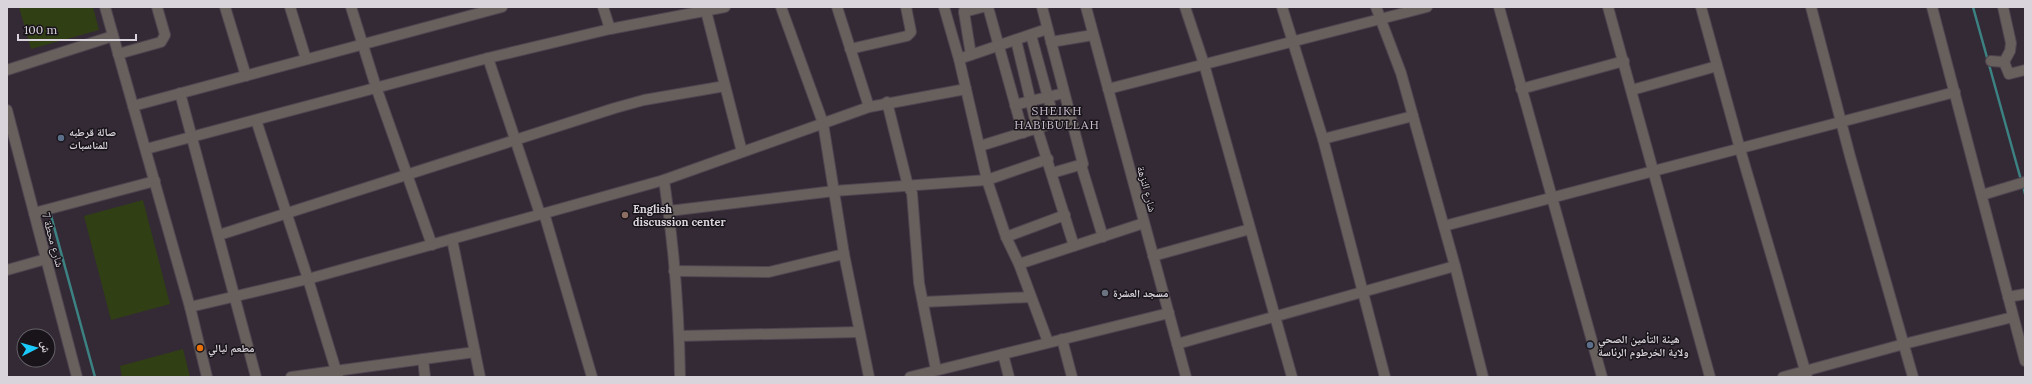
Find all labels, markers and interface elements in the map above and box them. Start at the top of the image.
scale bar [18,16,136,42]
text: 100 m [24,22,57,37]
district label: SHEIKH HABIBULLAH [1014,103,1100,132]
place label: صالة قرطبه للمناسبات [69,125,117,152]
marker: صالة قرطبه للمناسبات [56,133,66,143]
street label: شارع النزهة [1134,164,1160,214]
place label: English discussion center [633,202,726,229]
marker: English discussion center [620,210,630,220]
street label: شارع محطة 7 [39,211,67,269]
place label: مسجد العشرة [1113,286,1168,300]
marker: مسجد العشرة [1100,288,1110,298]
north arrow [16,328,56,368]
place label: هيئة التأمين الصحي ولاية الخرطوم الرئاسة [1598,332,1689,360]
text: ش [37,340,54,354]
marker: هيئة التأمين الصحي ولاية الخرطوم الرئاسة [1585,340,1595,350]
place label: مطعم ليالي [208,341,254,357]
marker: مطعم ليالي [195,343,205,353]

